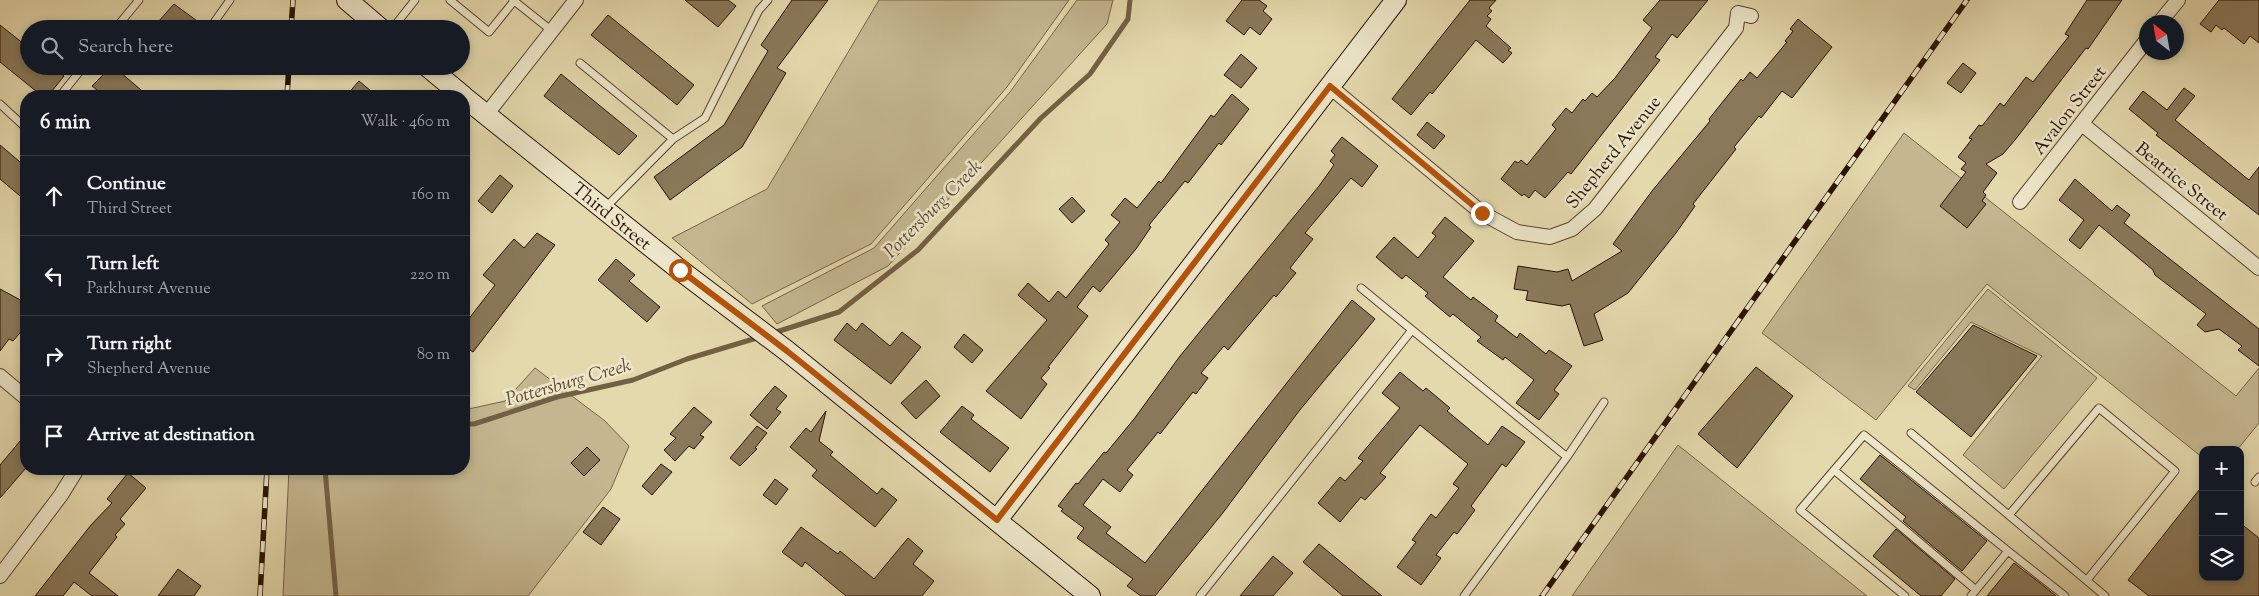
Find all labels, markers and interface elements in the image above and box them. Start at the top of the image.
north arrow [2139,15,2184,60]
search box [20,20,470,75]
icon: search [38,34,66,62]
text: Search here [78,34,173,61]
street label: Avalon Street [2027,61,2114,161]
street label: Shepherd Avenue [1561,91,1668,215]
text: 6 min [40,108,91,138]
text: Walk · 460 m [361,111,450,134]
street label: Beatrice Street [2129,137,2233,228]
water label: Pottersburg Creek [878,154,989,265]
text: Continue [87,171,166,198]
street label: Third Street [565,177,656,258]
icon: ahead [40,182,68,210]
text: 160 m [412,184,450,207]
text: Third Street [87,198,172,221]
route end [1471,202,1494,225]
text: Turn left [87,251,159,278]
route start [669,259,692,282]
icon: left [40,262,68,290]
text: 220 m [410,264,450,287]
text: Parkhurst Avenue [87,278,211,301]
text: Turn right [87,331,171,358]
icon: right [40,342,68,370]
text: 80 m [417,344,450,367]
water label: Pottersburg Creek [503,352,635,414]
text: Shepherd Avenue [87,358,210,381]
icon: arrive [40,422,68,450]
text: Arrive at destination [87,422,255,449]
map controls [2199,446,2244,581]
button: + [2199,446,2244,491]
button: − [2199,491,2244,536]
button: layers [2199,536,2244,581]

